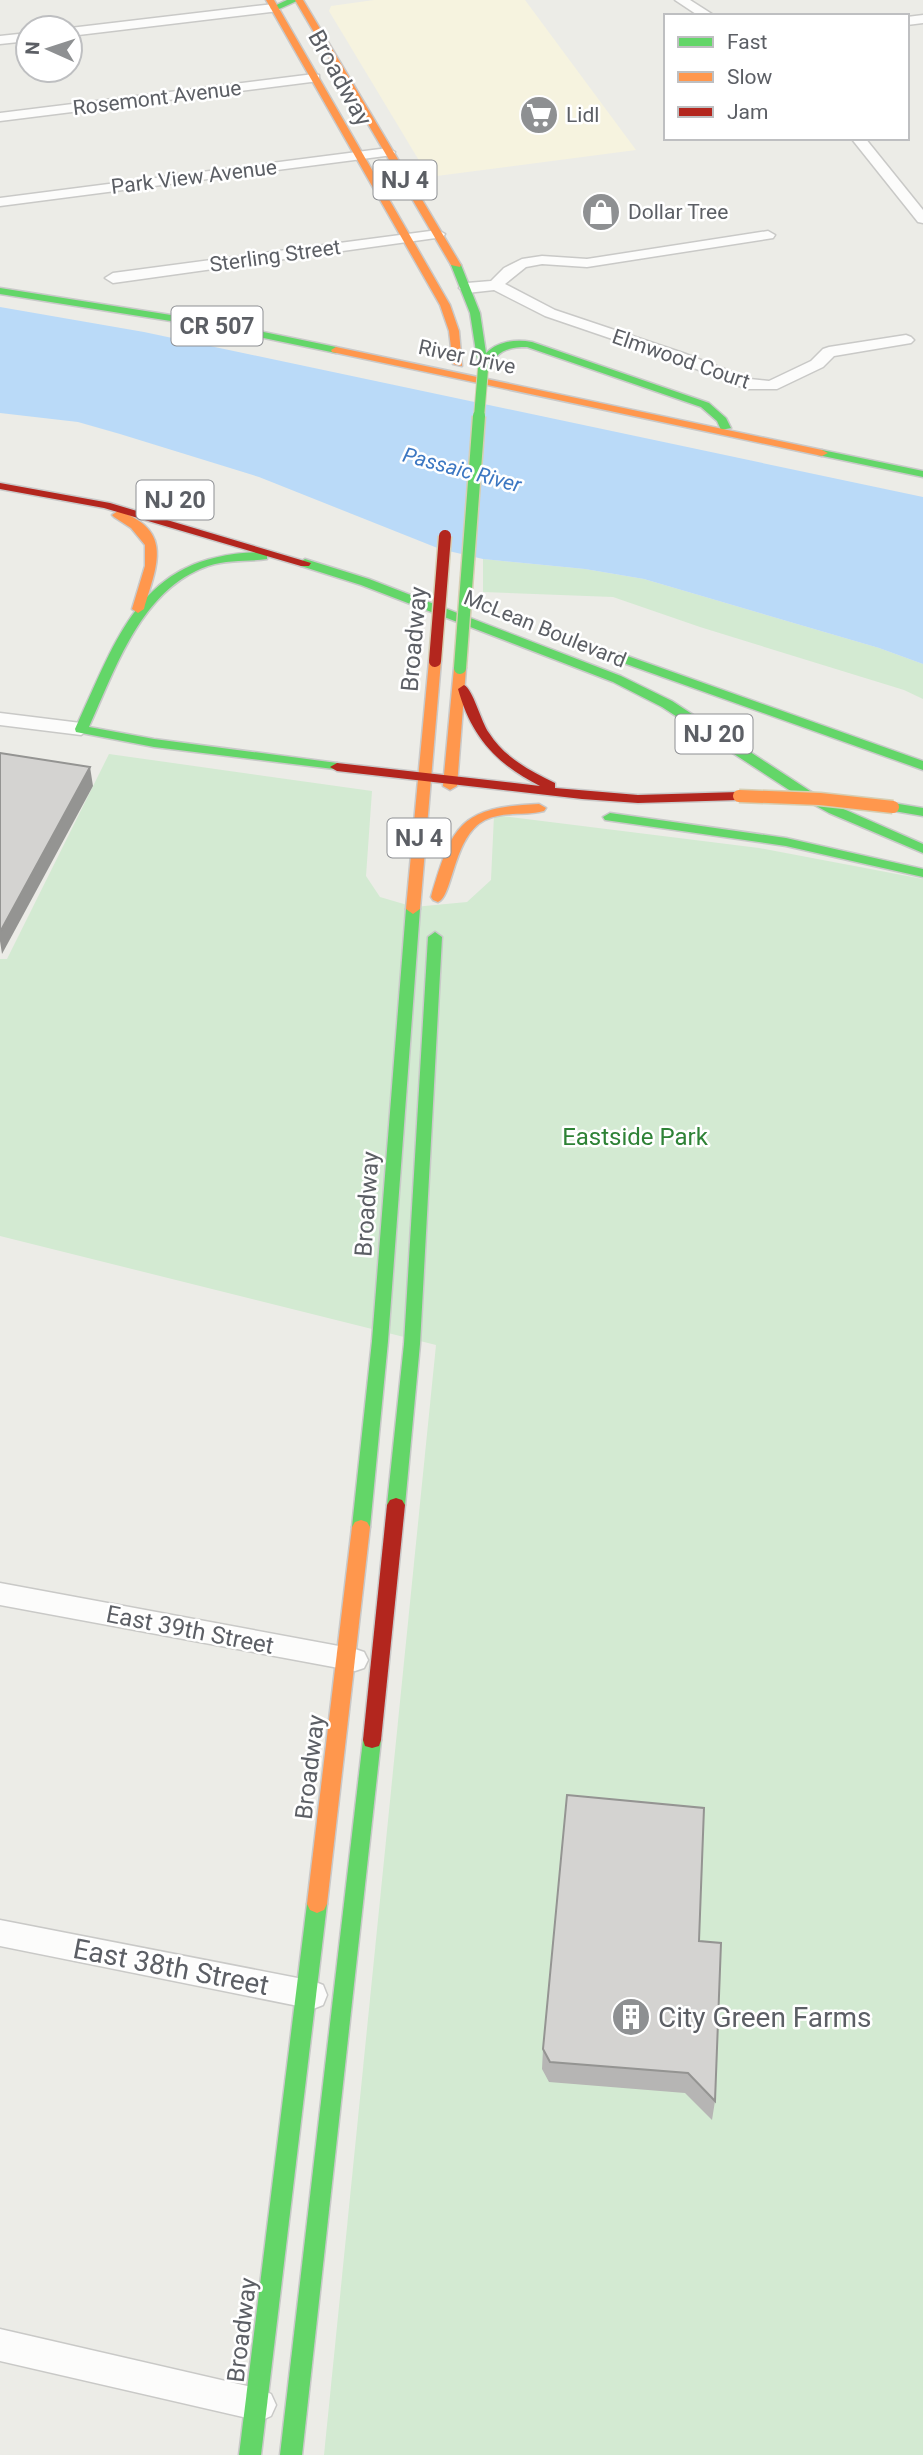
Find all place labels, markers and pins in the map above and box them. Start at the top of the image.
supermarket icon: Lidl [518,94,560,136]
place label: Lidl [566,103,599,127]
shop icon: Dollar Tree [580,191,622,233]
place label: Dollar Tree [628,200,728,224]
building icon: City Green Farms [610,1996,652,2038]
place label: City Green Farms [658,2001,872,2034]

